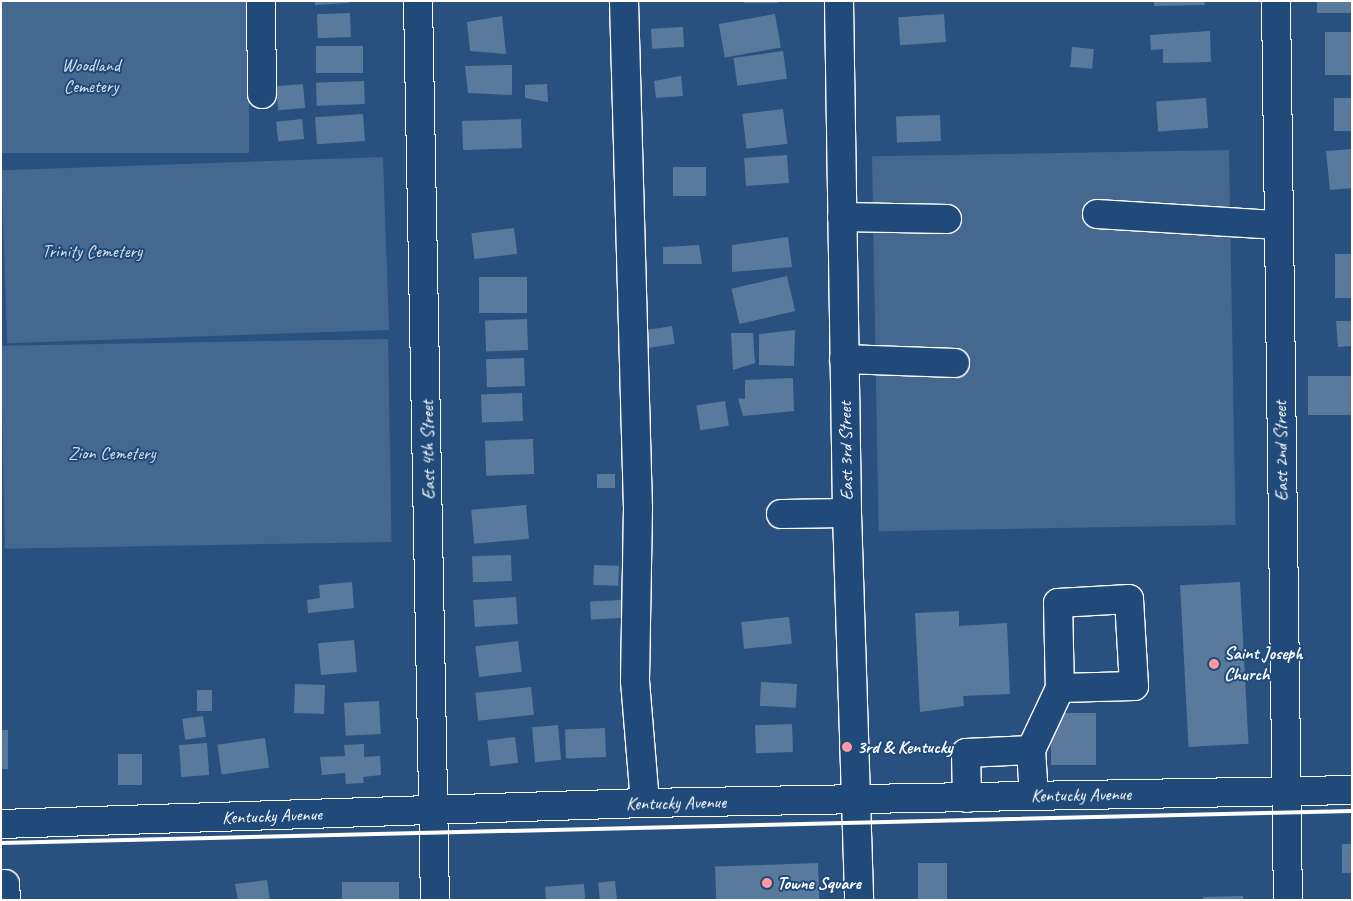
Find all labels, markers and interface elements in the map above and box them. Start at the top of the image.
park label: Woodland Cemetery [62,55,120,98]
park label: Trinity Cemetery [42,240,142,262]
street label: East 4th Street [416,400,440,500]
street label: East 2nd Street [1269,400,1293,502]
street label: East 3rd Street [834,401,858,501]
park label: Zion Cemetery [69,442,155,464]
place label: Saint Joseph Church [1224,643,1302,686]
marker: Saint Joseph Church [1208,658,1220,670]
place label: 3rd & Kentucky [857,736,953,758]
marker: 3rd & Kentucky [841,741,853,753]
street label: Kentucky Avenue [1031,783,1131,807]
street label: Kentucky Avenue [626,791,726,815]
street label: Kentucky Avenue [222,803,322,829]
place label: Towne Square [777,872,860,894]
marker: Towne Square [761,877,773,889]

